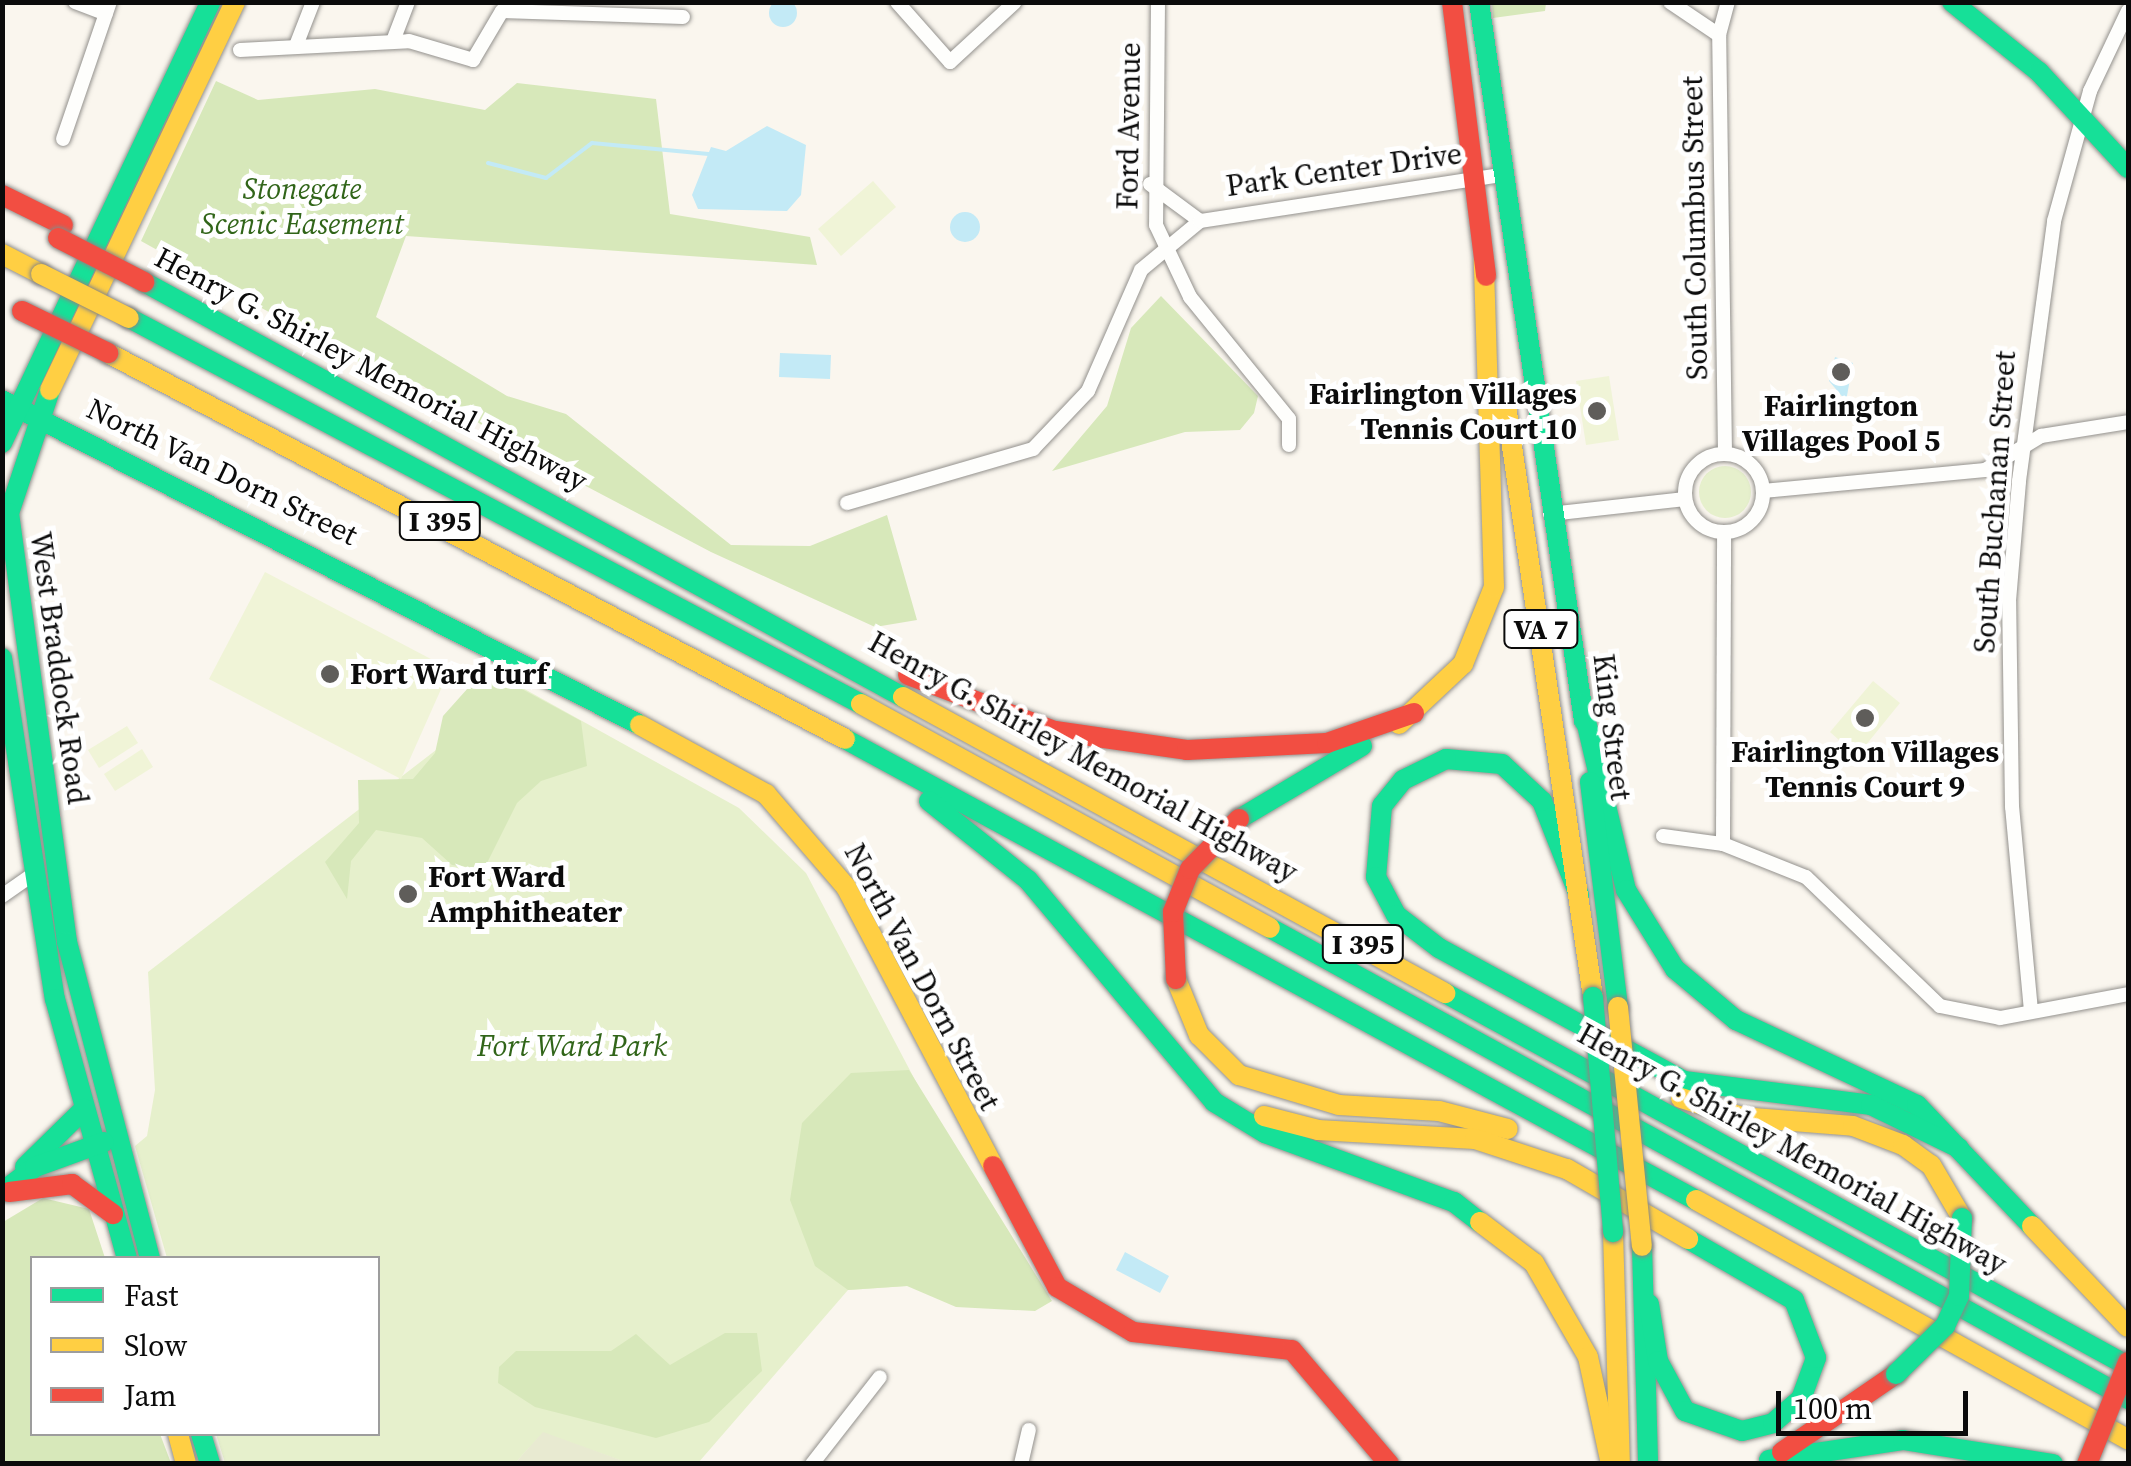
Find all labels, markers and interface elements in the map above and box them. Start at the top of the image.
street label: Ford Avenue [1110,42,1148,210]
street label: South Columbus Street [1674,76,1716,380]
street label: Park Center Drive [1224,136,1464,204]
park label: Stonegate Scenic Easement [200,171,404,242]
street label: Henry G. Shirley Memorial Highway [149,239,593,499]
street label: South Buchanan Street [1966,350,2024,654]
marker: Fairlington Villages Pool 5 [1830,361,1852,383]
place label: Fairlington Villages Tennis Court 10 [1308,376,1577,446]
place label: Fairlington Villages Pool 5 [1742,388,1940,458]
street label: North Van Dorn Street [80,391,364,553]
marker: Fairlington Villages Tennis Court 10 [1586,400,1608,422]
road number: I 395 [398,498,482,544]
street label: West Braddock Road [22,530,96,806]
road number: VA 7 [1501,606,1581,652]
street label: Henry G. Shirley Memorial Highway [862,624,1304,890]
street label: King Street [1585,652,1639,802]
place label: Fort Ward turf [350,656,548,692]
marker: Fort Ward turf [319,663,341,685]
marker: Fairlington Villages Tennis Court 9 [1854,707,1876,729]
place label: Fairlington Villages Tennis Court 9 [1731,734,1999,804]
street label: North Van Dorn Street [836,837,1008,1117]
place label: Fort Ward Amphitheater [428,859,622,930]
marker: Fort Ward Amphitheater [397,883,419,905]
road number: I 395 [1320,921,1406,967]
street label: Henry G. Shirley Memorial Highway [1571,1016,2013,1282]
park label: Fort Ward Park [477,1028,667,1064]
legend [30,1256,380,1436]
text: Fast [124,1275,178,1316]
text: Slow [124,1325,187,1366]
scale bar [1781,1371,1974,1433]
text: Jam [124,1375,177,1416]
text: 100 m [1793,1388,1872,1429]

